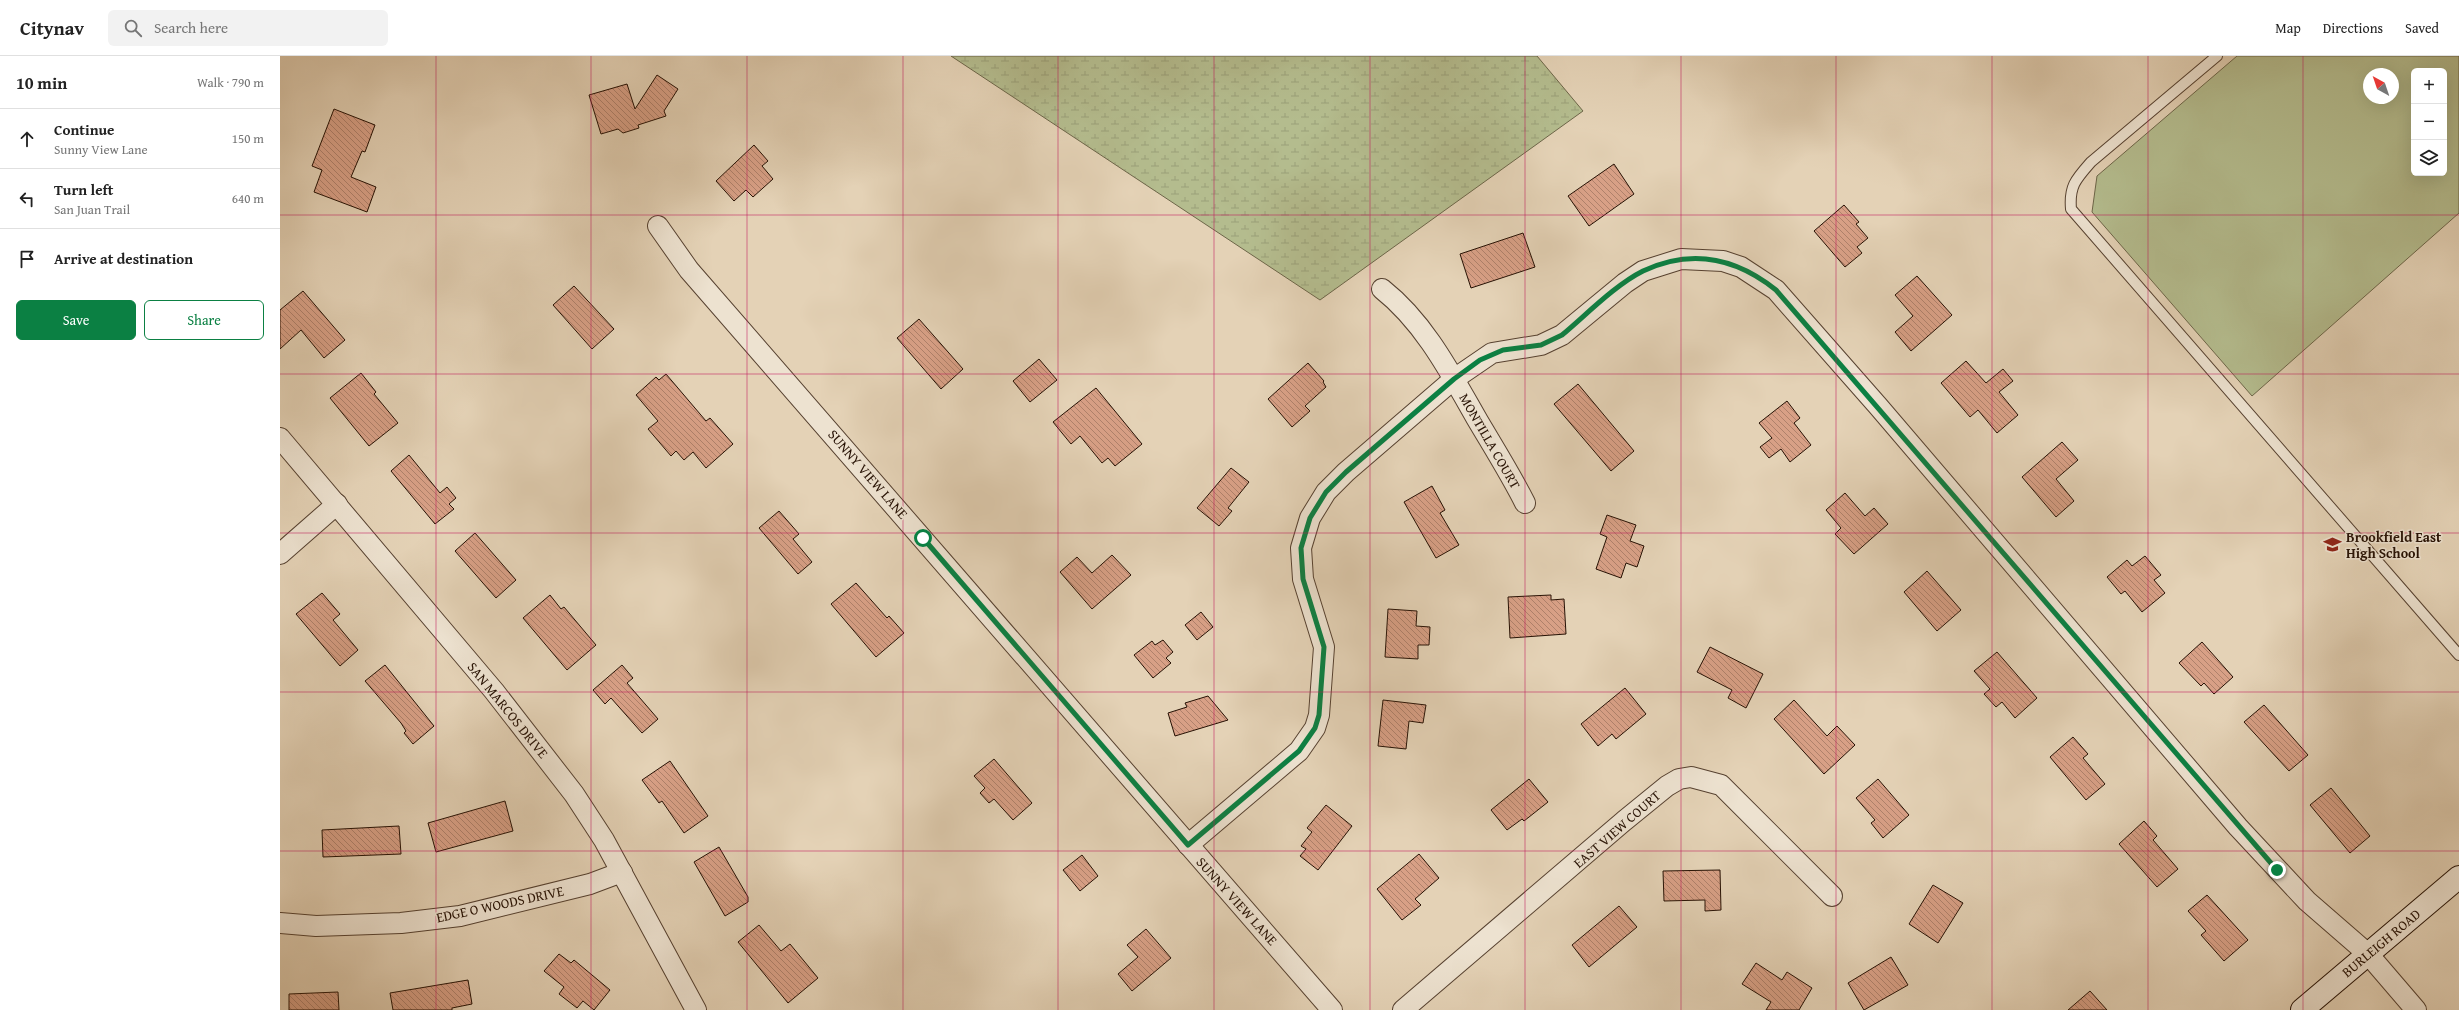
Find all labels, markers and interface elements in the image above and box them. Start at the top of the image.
search box [108,10,388,46]
text: Citynav [20,14,84,42]
icon: search [122,17,144,39]
text: Search here [154,17,228,38]
text: Map [2275,18,2301,38]
text: Directions [2323,18,2383,38]
text: Saved [2405,18,2439,38]
north arrow [2363,68,2399,104]
map controls [2411,68,2447,176]
button: + [2411,68,2447,104]
text: 10 min [16,70,67,95]
text: Walk · 790 m [197,73,264,92]
button: − [2411,104,2447,140]
text: Continue [54,119,115,140]
icon: ahead [16,128,38,150]
text: 150 m [232,129,264,148]
text: Sunny View Lane [54,140,148,159]
button: layers [2411,140,2447,176]
text: Turn left [54,179,113,200]
icon: left [16,188,38,210]
text: 640 m [232,189,264,208]
text: San Juan Trail [54,200,130,219]
icon: arrive [16,248,38,270]
text: Arrive at destination [54,248,193,269]
button: Save [16,300,136,340]
button: Share [144,300,264,340]
street label: MONTILLA COURT [1454,389,1526,493]
street label: SUNNY VIEW LANE [823,425,913,523]
place label: Brookfield East High School [2346,527,2442,563]
route start [914,529,932,547]
school or university icon: Brookfield East High School [2323,535,2343,555]
street label: SAN MARCOS DRIVE [463,658,553,762]
street label: EAST VIEW COURT [1569,785,1665,873]
street label: SUNNY VIEW LANE [1192,852,1282,950]
route end [2268,861,2286,879]
street label: EDGE O WOODS DRIVE [434,881,566,927]
street label: BURLEIGH ROAD [2337,904,2425,982]

